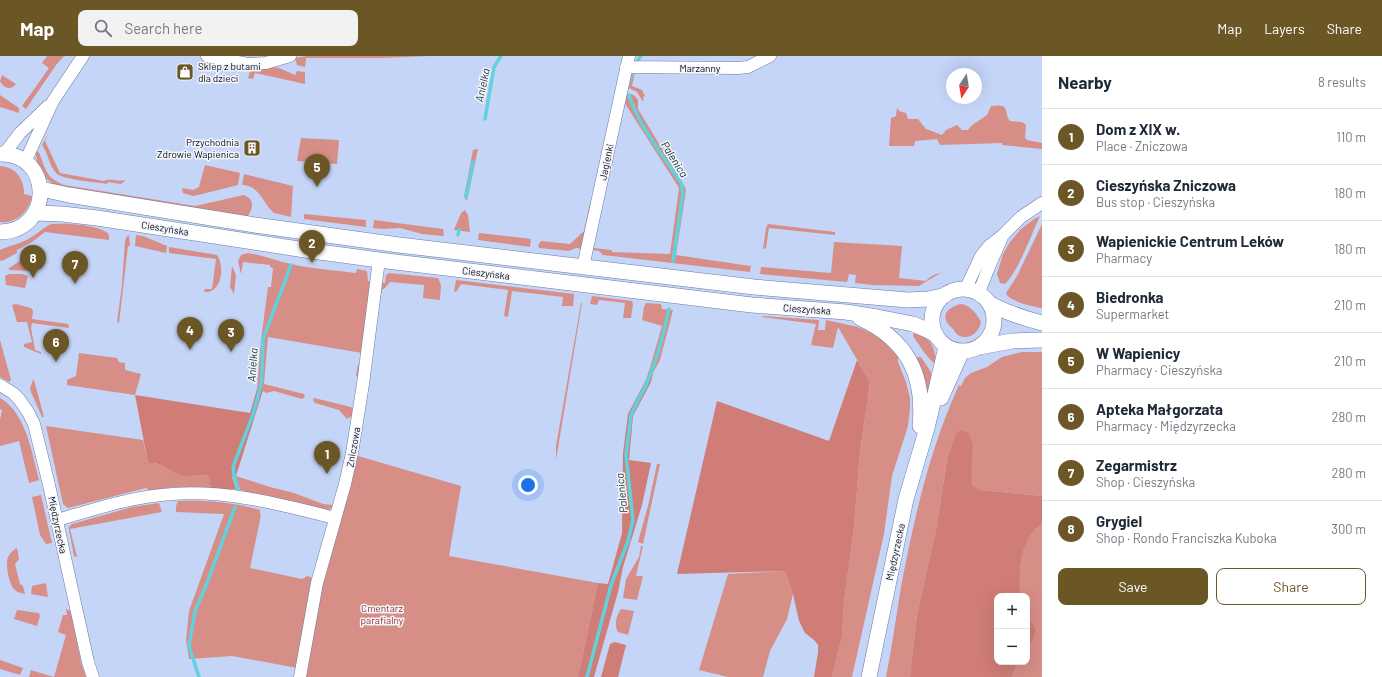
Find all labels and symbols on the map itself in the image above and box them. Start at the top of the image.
place label: Sklep z butami dla dzieci [198,60,261,84]
shop icon: Sklep z butami dla dzieci [175,62,195,82]
street label: Marzanny [680,62,721,74]
water label: Anielka [472,67,492,103]
north arrow [946,68,982,104]
place label: Przychodnia Zdrowie Wapienica [157,136,239,160]
building icon: Przychodnia Zdrowie Wapienica [242,138,262,158]
water label: Palenica [659,139,691,180]
street label: Jagienki [596,143,616,181]
pin: 5 [304,154,330,187]
street label: Cieszyńska [140,218,190,238]
pin: 2 [299,230,325,263]
pin: 8 [20,245,46,278]
pin: 7 [62,251,88,284]
street label: Cieszyńska [461,264,511,282]
street label: Cieszyńska [783,301,831,317]
pin: 4 [177,317,203,350]
pin: 3 [218,319,244,352]
pin: 6 [43,329,69,362]
water label: Anielka [244,347,260,382]
street label: Zniczowa [344,426,362,468]
pin: 1 [314,441,340,474]
water label: Palenica [612,472,630,514]
your location [518,475,538,495]
street label: Międzyrzecka [46,495,70,555]
street label: Międzyrzecka [883,522,907,582]
park label: Cmentarz parafialny [361,602,404,626]

